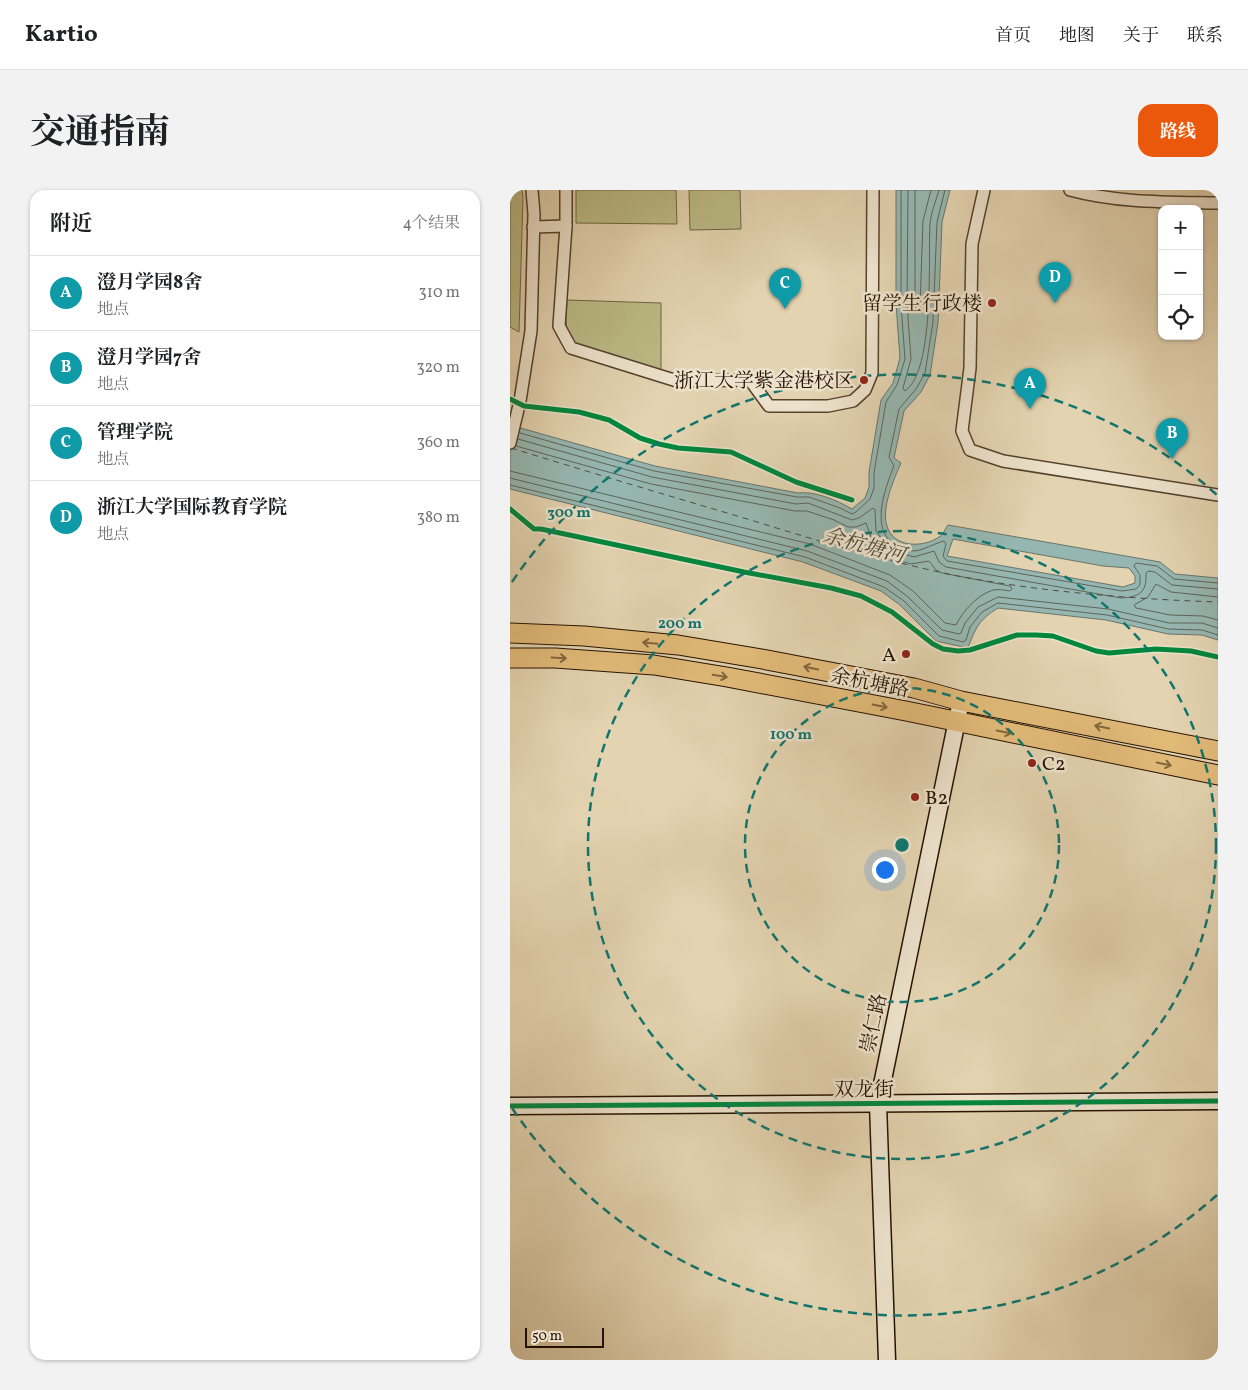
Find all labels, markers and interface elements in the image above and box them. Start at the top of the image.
text: Kartio [25,18,98,52]
text: 首页 [995,24,1031,49]
text: 地图 [1059,24,1095,49]
text: 关于 [1123,24,1159,49]
text: 联系 [1187,24,1223,49]
button: 路线 [1138,104,1218,157]
text: 交通指南 [30,110,170,158]
map controls [1158,205,1203,340]
button: + [1158,205,1203,250]
text: 附近 [50,210,92,239]
text: 4个结果 [402,213,460,235]
button: − [1158,250,1203,295]
pin: D [1039,262,1071,303]
pin: C [769,268,801,309]
text: 澄月学园8舍 [97,270,202,296]
text: A [60,282,72,304]
text: 310 m [419,282,460,304]
place label: 留学生行政楼 [862,291,982,319]
button: locate [1158,295,1203,340]
marker: 留学生行政楼 [986,297,998,309]
text: 地点 [97,299,129,321]
text: 澄月学园7舍 [97,345,201,371]
text: B [61,357,71,379]
text: 320 m [416,357,460,379]
place label: 浙江大学紫金港校区 [674,368,854,396]
pin: A [1014,368,1046,409]
text: 地点 [97,374,129,396]
marker: 浙江大学紫金港校区 [858,374,870,386]
pin: B [1156,418,1188,459]
text: 管理学院 [97,420,173,446]
text: C [61,432,71,454]
text: 360 m [417,432,460,454]
text: 地点 [97,449,129,471]
text: 浙江大学国际教育学院 [97,495,287,521]
text: 300 m [547,503,591,524]
text: D [60,507,72,529]
text: 380 m [417,507,460,529]
water label: 余杭塘河 [819,522,912,572]
text: 地点 [97,524,129,546]
text: 200 m [658,614,702,635]
one-way arrow [643,638,659,648]
place label: A [882,642,896,670]
marker: A [900,648,912,660]
one-way arrow [550,654,566,663]
one-way arrow [803,663,819,673]
street label: 余杭塘路 [828,663,912,705]
one-way arrow [712,671,728,681]
one-way arrow [871,702,887,712]
one-way arrow [1094,722,1110,732]
text: 100 m [770,725,813,746]
one-way arrow [996,728,1012,737]
place label: C2 [1042,751,1066,779]
marker: C2 [1026,757,1038,769]
one-way arrow [1155,760,1171,769]
place label: B2 [925,785,948,813]
marker: B2 [909,791,921,803]
centre of rings [893,836,911,854]
your location [872,857,898,883]
street label: 崇仁路 [855,991,895,1056]
street label: 双龙街 [834,1077,894,1105]
scale bar [525,1325,604,1348]
text: 50 m [532,1327,562,1346]

